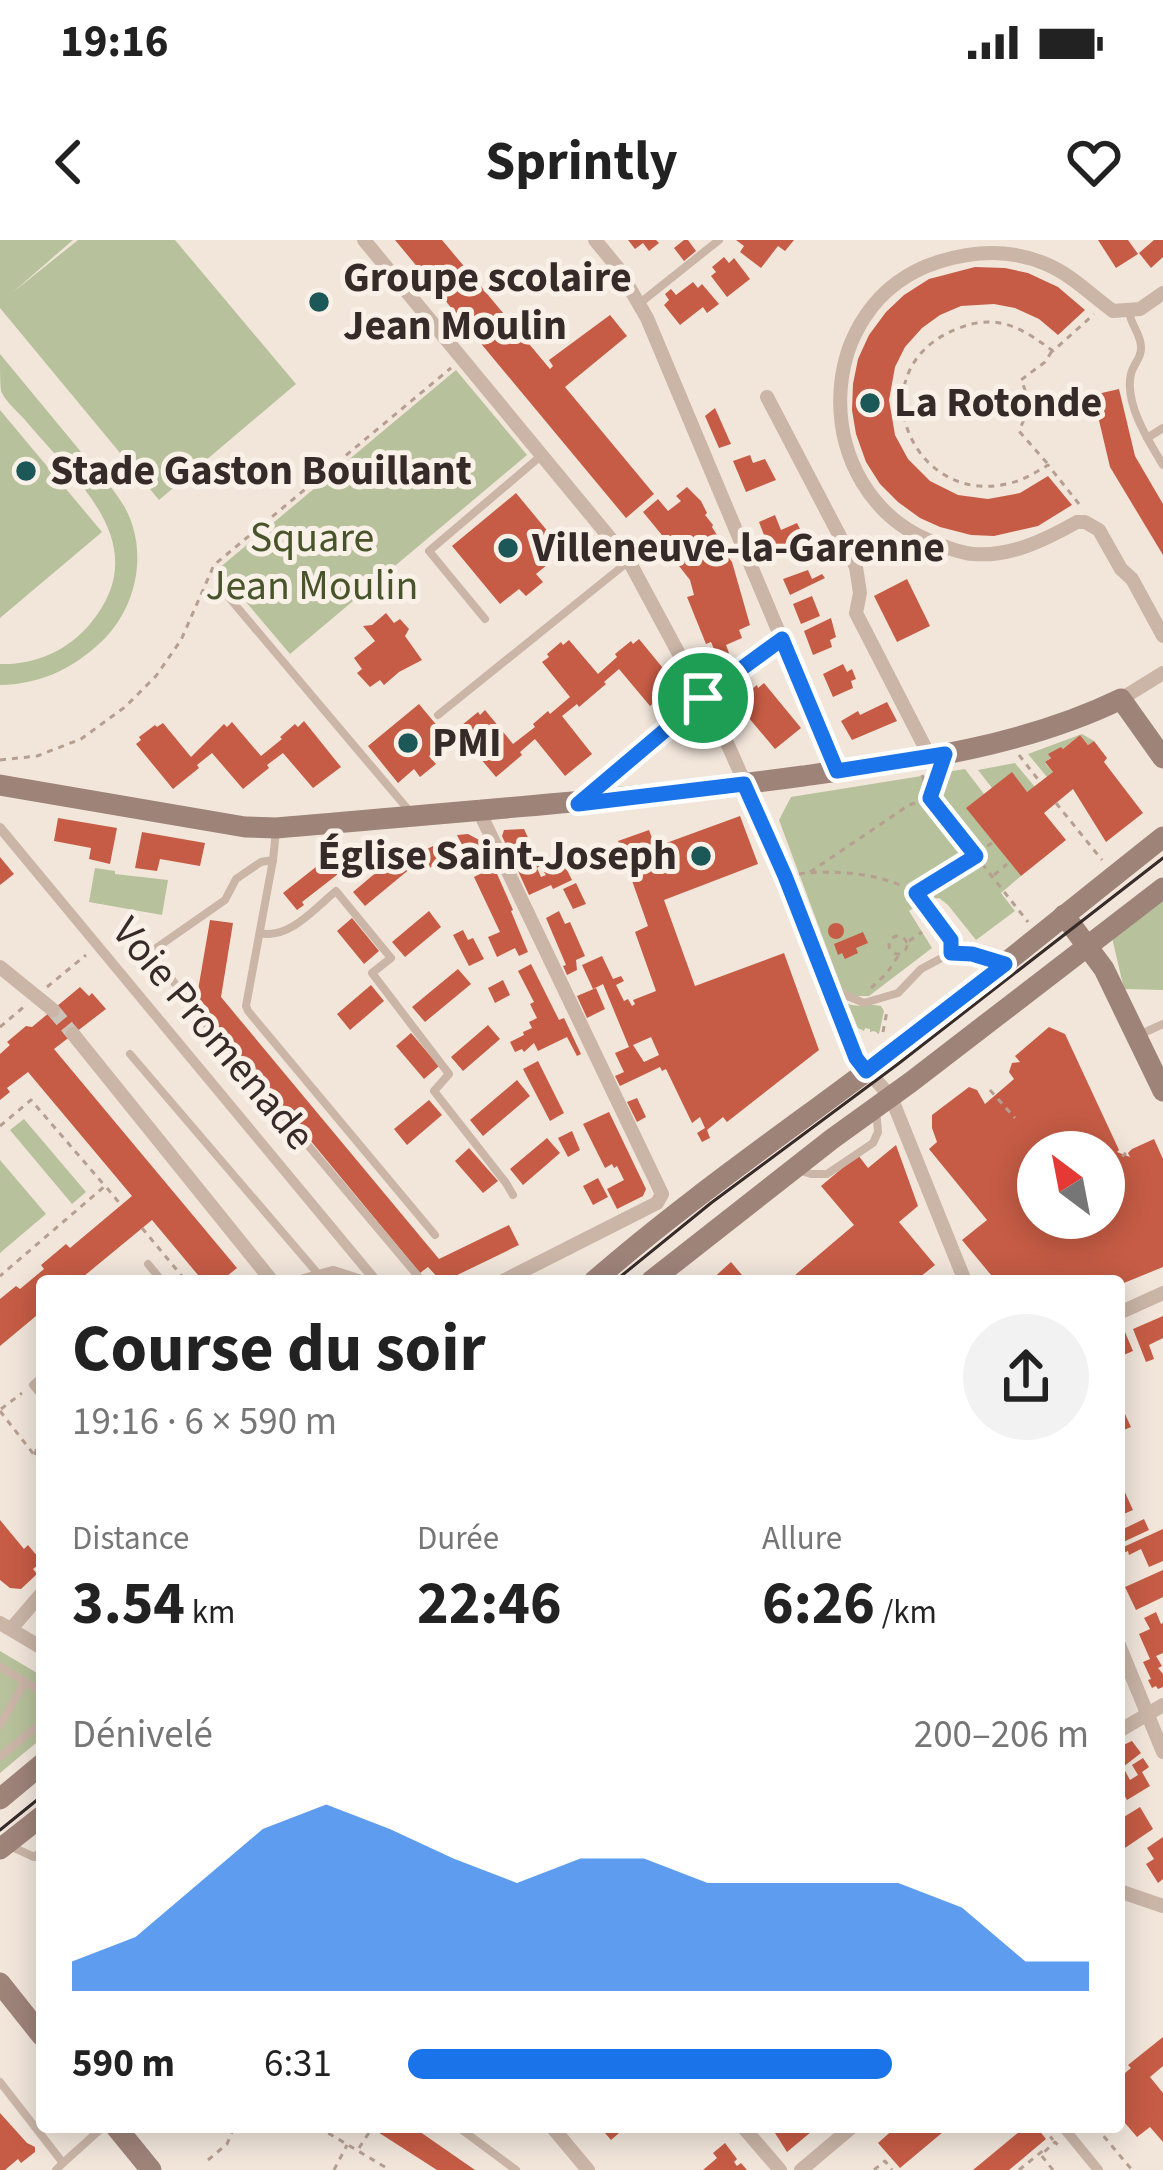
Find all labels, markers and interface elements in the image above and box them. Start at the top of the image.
text: 19:16 [60,10,169,74]
text: Sprintly [485,124,678,201]
icon: back [36,129,102,195]
icon: heart [1061,129,1127,195]
place label: Groupe scolaire Jean Moulin [343,248,632,356]
marker: Groupe scolaire Jean Moulin [306,289,332,315]
place label: La Rotonde [894,373,1102,433]
marker: La Rotonde [857,390,883,416]
place label: Stade Gaston Bouillant [50,441,472,501]
marker: Stade Gaston Bouillant [13,458,39,484]
park label: Square Jean Moulin [205,508,419,616]
place label: Villeneuve-la-Garenne [531,518,945,578]
marker: Villeneuve-la-Garenne [495,535,521,561]
pin [652,647,754,749]
icon: arrive [670,665,736,731]
place label: PMI [432,713,502,773]
marker: PMI [395,730,421,756]
place label: Église Saint-Joseph [318,826,677,886]
marker: Église Saint-Joseph [688,843,714,869]
street label: Voie Promenade [97,904,329,1164]
north arrow [1017,1131,1125,1239]
map controls [1017,1131,1125,1239]
text: Course du soir [72,1302,486,1396]
button: share [963,1314,1089,1440]
text: 19:16 · 6 × 590 m [72,1394,337,1450]
text: Distance [72,1515,189,1562]
text: Durée [417,1515,499,1562]
text: Allure [762,1515,842,1562]
text: 3.54 [72,1562,185,1647]
text: 22:46 [417,1562,562,1647]
text: 6:26 [762,1562,875,1647]
text: km [185,1589,235,1636]
text: /km [875,1589,937,1636]
text: Dénivelé [72,1707,213,1763]
text: 200–206 m [914,1707,1089,1763]
text: 590 m [72,2036,175,2092]
text: 6:31 [264,2036,332,2092]

